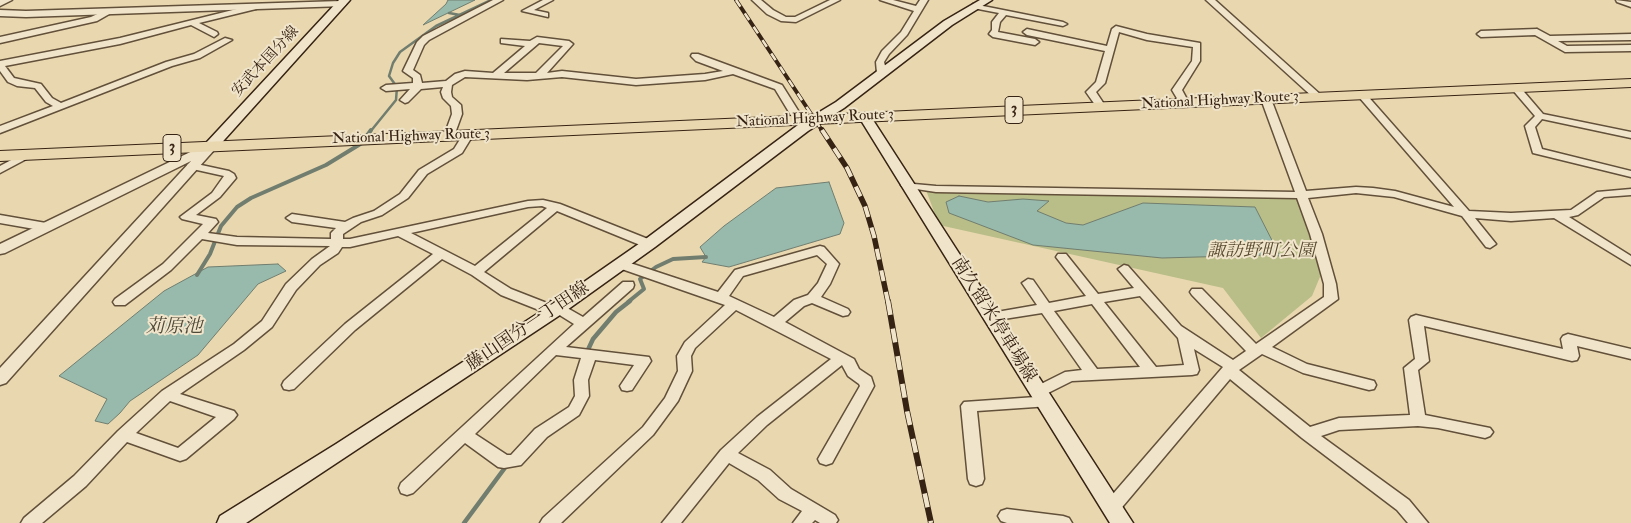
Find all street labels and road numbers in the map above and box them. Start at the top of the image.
street label: 安武本国分線 [229,23,303,101]
street label: National Highway Route 3 [1141,88,1299,114]
road number: 3 [1005,96,1023,124]
street label: National Highway Route 3 [736,106,894,132]
street label: National Highway Route 3 [332,125,490,149]
road number: 3 [163,134,181,162]
street label: 南久留米停車場線 [946,253,1040,387]
street label: 藤山国分一丁田線 [462,278,594,376]

